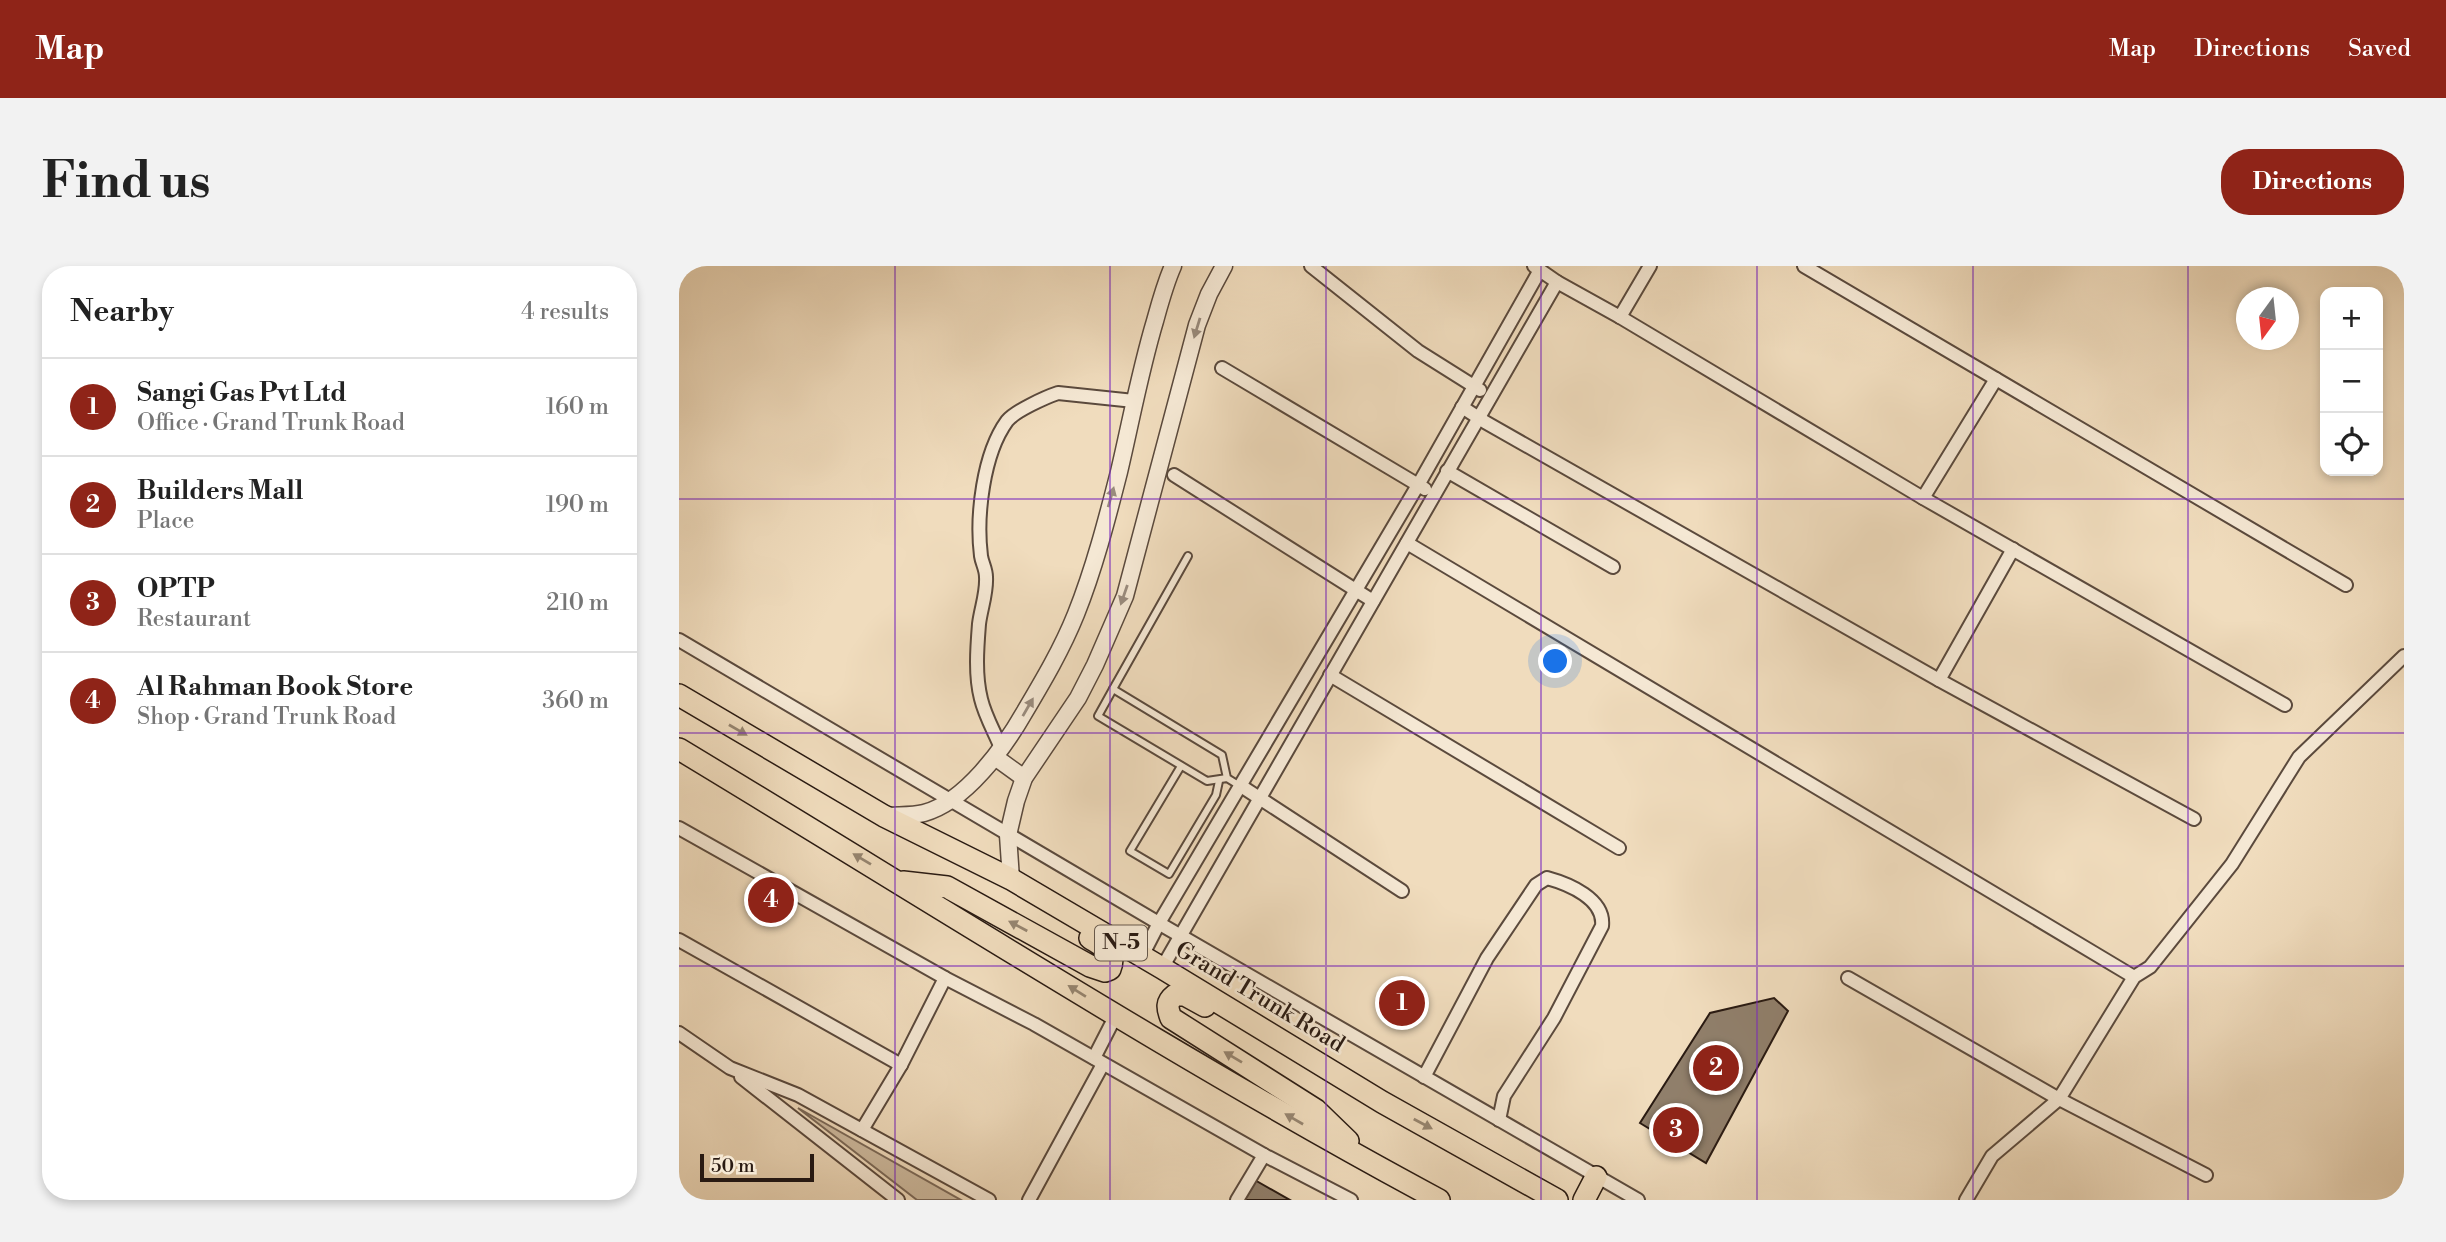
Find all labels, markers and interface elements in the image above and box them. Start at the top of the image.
text: Map [35,29,104,70]
text: Map [2109,34,2156,64]
text: Directions [2194,34,2310,64]
text: Saved [2348,34,2411,64]
button: Directions [2221,149,2404,215]
text: Find us [42,152,211,213]
north arrow [2236,287,2299,350]
map controls [2320,287,2383,476]
button: + [2320,287,2383,350]
text: Nearby [70,293,174,331]
text: 4 results [521,298,609,326]
one-way arrow [1191,318,1201,339]
button: − [2320,350,2383,413]
text: Sangi Gas Pvt Ltd [137,377,347,409]
text: 1 [87,393,99,421]
text: 160 m [546,393,609,421]
text: Office · Grand Trunk Road [137,409,405,437]
button: locate [2320,413,2383,476]
text: Builders Mall [137,475,303,507]
one-way arrow [1107,486,1117,507]
text: 2 [86,491,100,519]
text: 190 m [546,491,609,519]
text: Place [137,507,194,535]
text: OPTP [137,573,214,605]
one-way arrow [1118,585,1129,606]
text: 3 [86,589,100,617]
text: 210 m [546,589,609,617]
text: Restaurant [137,605,251,633]
your location [1538,644,1572,678]
text: Al Rahman Book Store [137,671,413,703]
text: 4 [85,687,101,715]
text: 360 m [542,687,609,715]
one-way arrow [1021,698,1034,717]
text: Shop · Grand Trunk Road [137,703,396,731]
one-way arrow [728,724,747,736]
one-way arrow [853,853,872,865]
pin: 4 [748,874,794,926]
one-way arrow [1008,920,1028,932]
road number: N-5 [1095,926,1147,960]
street label: Grand Trunk Road [1170,935,1350,1059]
pin: 1 [1379,977,1425,1029]
one-way arrow [1068,984,1087,997]
pin: 2 [1693,1042,1739,1094]
one-way arrow [1223,1051,1242,1063]
pin: 3 [1653,1104,1699,1156]
one-way arrow [1285,1113,1304,1125]
one-way arrow [1413,1118,1433,1130]
scale bar [700,1151,814,1183]
text: 50 m [711,1154,755,1178]

